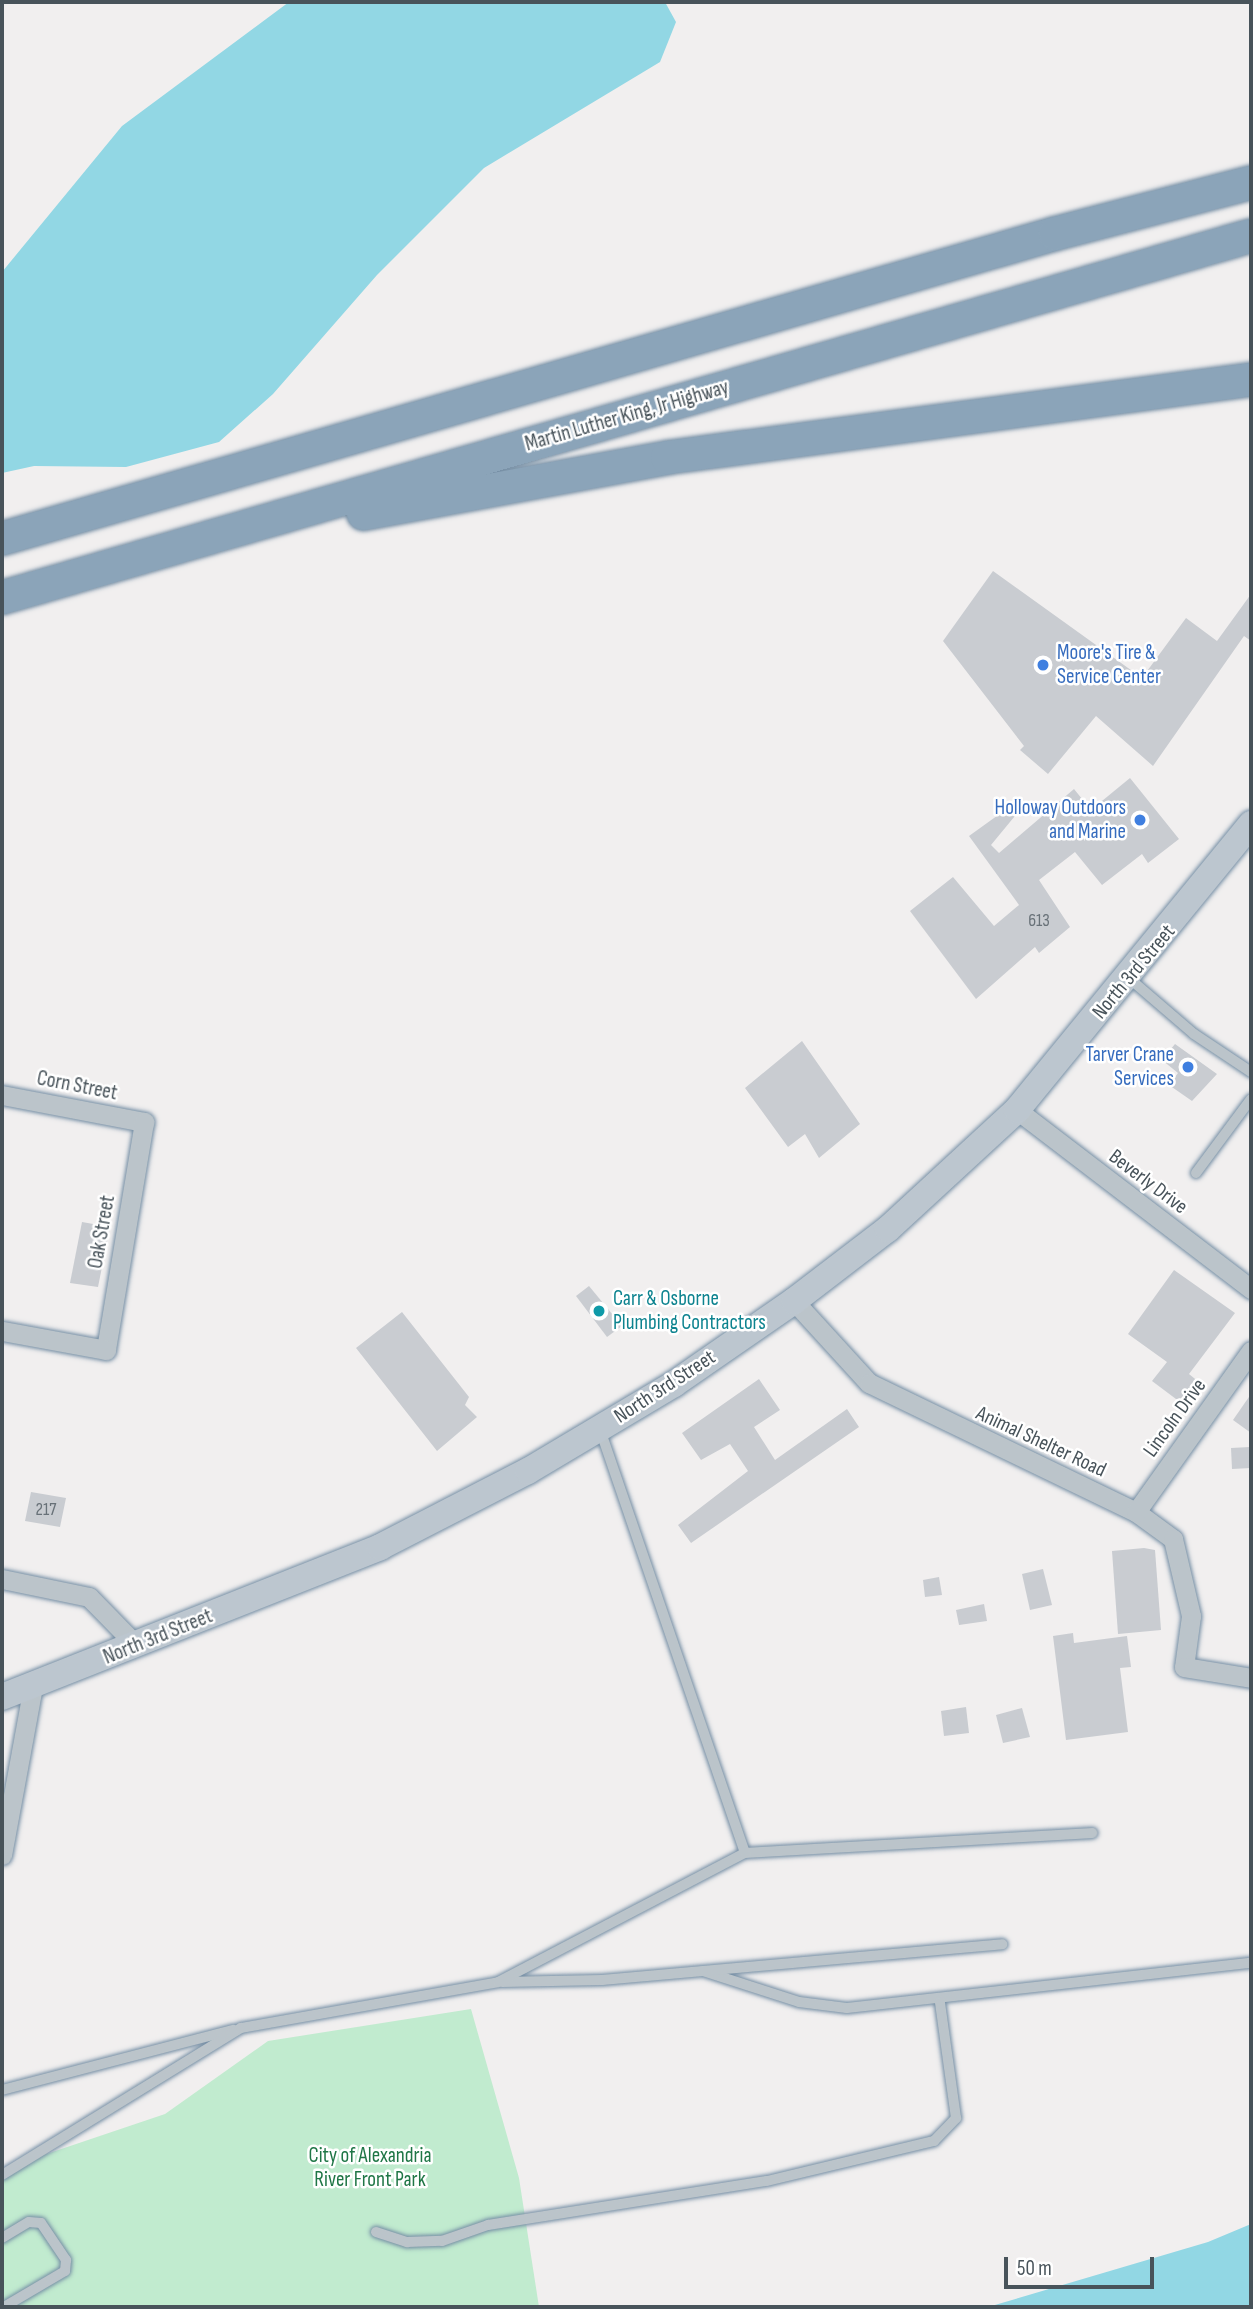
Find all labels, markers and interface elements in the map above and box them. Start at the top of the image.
street label: Martin Luther King, Jr Highway [522,375,732,457]
place label: Moore's Tire & Service Center [1057,640,1161,690]
marker: Moore's Tire & Service Center [1035,657,1051,673]
place label: Holloway Outdoors and Marine [994,795,1126,845]
marker: Holloway Outdoors and Marine [1132,812,1148,828]
house number: 613 [1028,910,1050,932]
street label: North 3rd Street [1087,920,1181,1024]
place label: Tarver Crane Services [1086,1042,1174,1092]
marker: Tarver Crane Services [1180,1059,1196,1075]
street label: Corn Street [35,1066,119,1106]
street label: Beverly Drive [1104,1144,1192,1220]
street label: Oak Street [83,1193,121,1271]
place label: Carr & Osborne Plumbing Contractors [613,1286,766,1336]
marker: Carr & Osborne Plumbing Contractors [591,1303,607,1319]
street label: North 3rd Street [610,1345,720,1429]
street label: Lincoln Drive [1138,1374,1212,1462]
street label: Animal Shelter Road [972,1401,1110,1483]
house number: 217 [36,1499,56,1521]
street label: North 3rd Street [100,1604,216,1670]
park label: City of Alexandria River Front Park [309,2143,431,2193]
scale bar [1008,2242,1158,2286]
text: 50 m [1017,2256,1052,2281]

